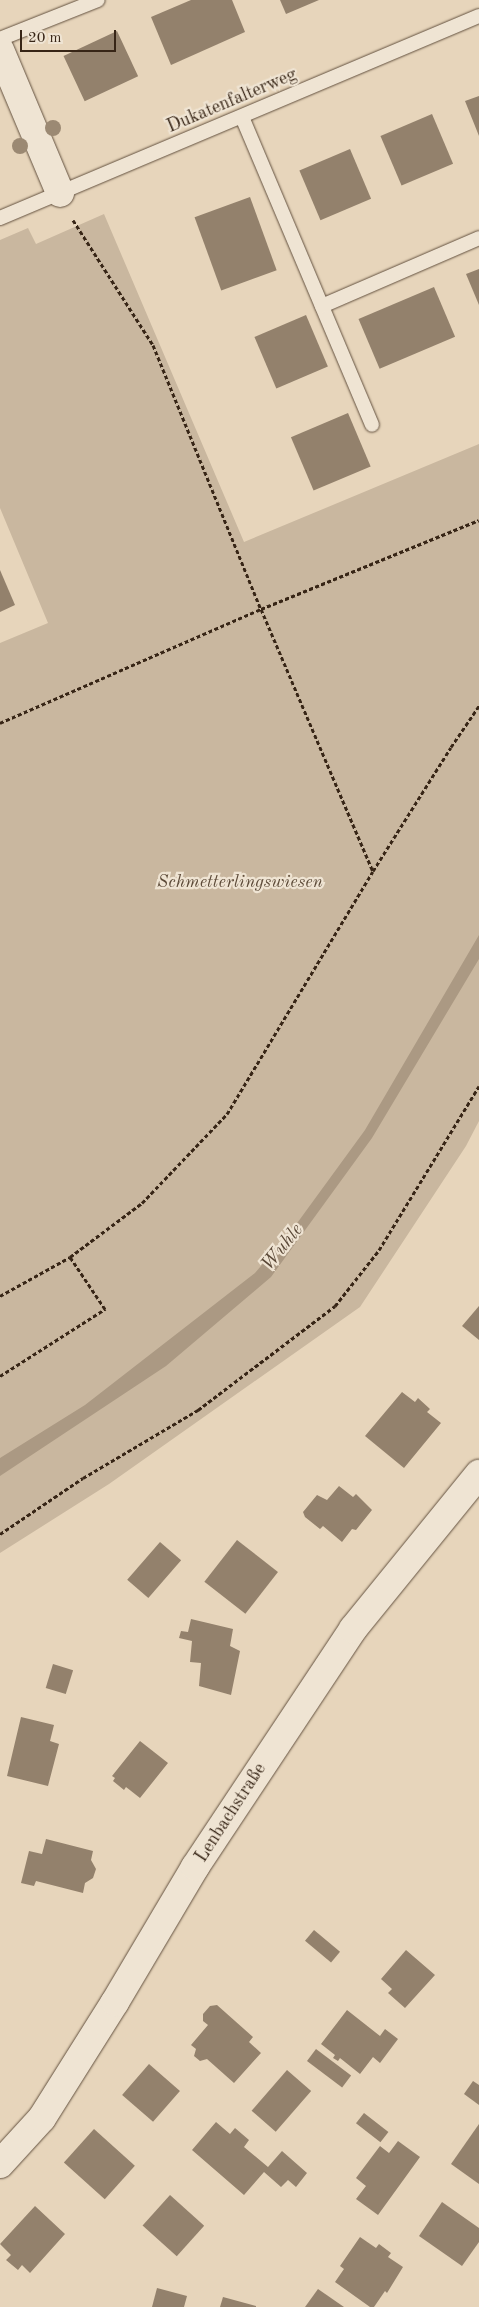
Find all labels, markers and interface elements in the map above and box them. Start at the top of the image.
scale bar [22,20,119,52]
text: 20 m [28,31,62,46]
street label: Dukatenfalterweg [164,64,300,138]
park label: Schmetterlingswiesen [157,871,323,893]
water label: Wuhle [257,1220,309,1276]
street label: Lenbachstraße [191,1759,271,1867]

